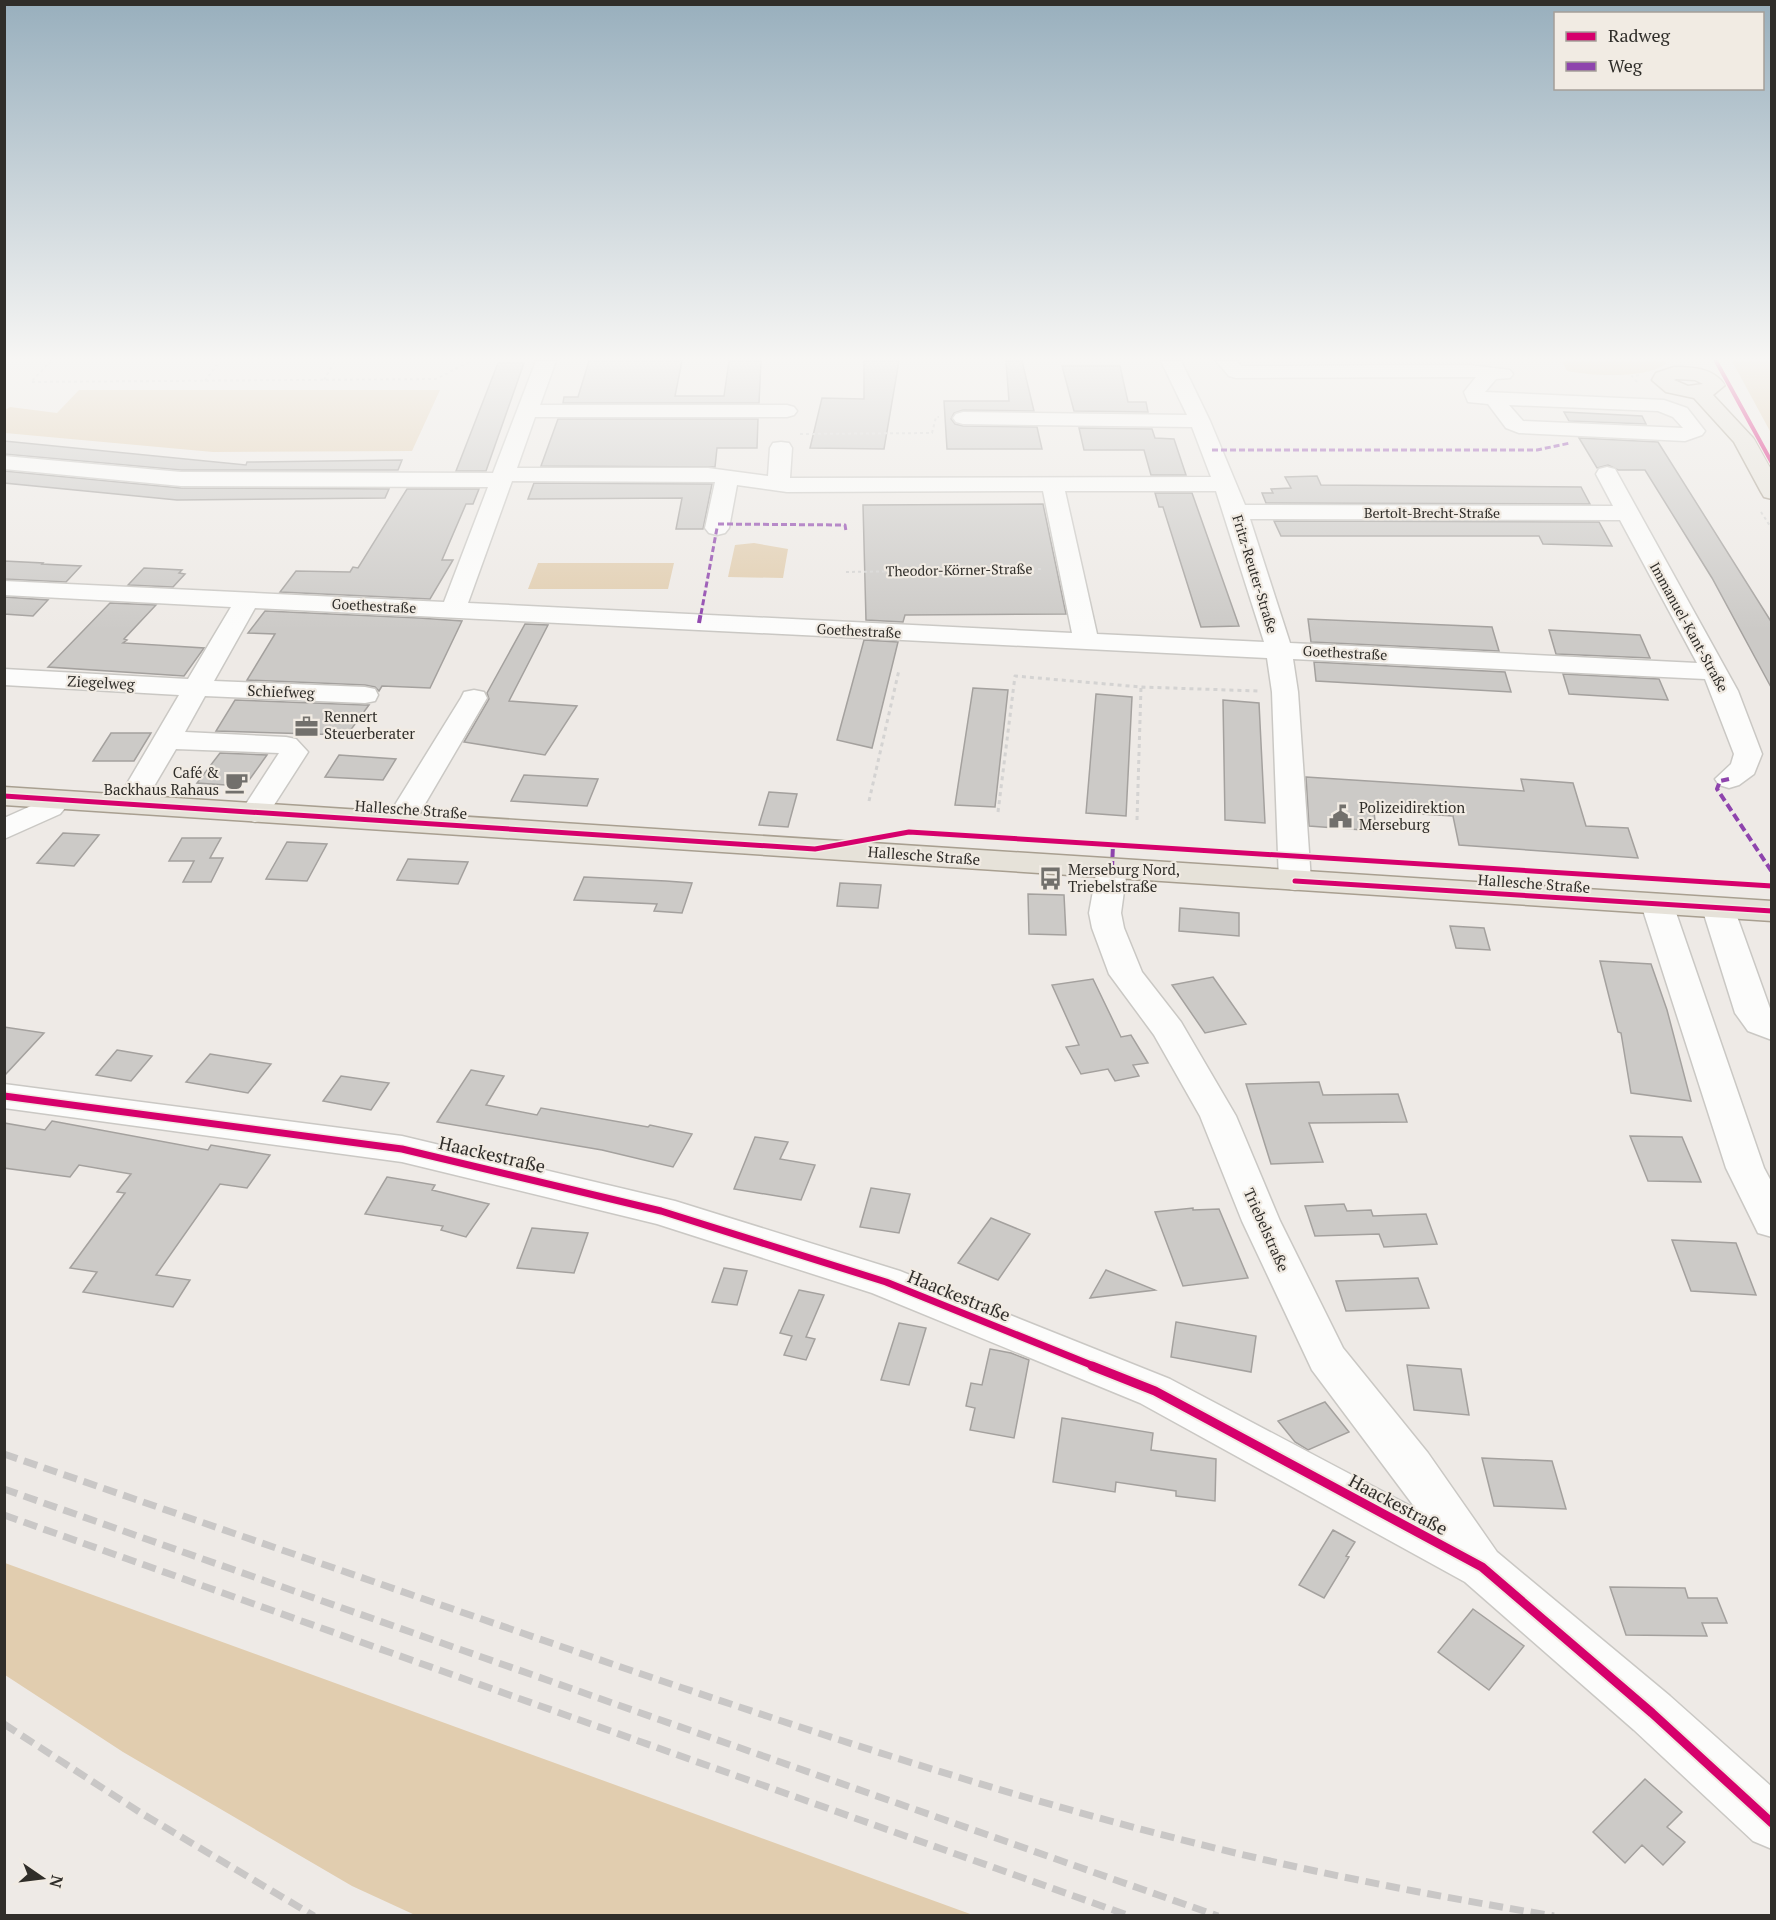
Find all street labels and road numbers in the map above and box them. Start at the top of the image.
street label: Bertolt-Brecht-Straße [1364,503,1500,522]
street label: Fritz-Reuter-Straße [1228,512,1283,635]
street label: Immanuel-Kant-Straße [1646,558,1733,695]
street label: Theodor-Körner-Straße [885,559,1033,580]
street label: Goethestraße [331,594,417,617]
street label: Goethestraße [816,619,902,642]
street label: Goethestraße [1302,641,1388,664]
street label: Ziegelweg [67,670,136,694]
street label: Schiefweg [247,680,316,702]
street label: Hallesche Straße [354,795,468,823]
street label: Hallesche Straße [867,841,981,869]
street label: Hallesche Straße [1477,869,1591,897]
street label: Haackestraße [437,1130,548,1178]
street label: Triebelstraße [1240,1185,1294,1274]
street label: Haackestraße [904,1264,1014,1327]
street label: Haackestraße [1345,1468,1452,1540]

